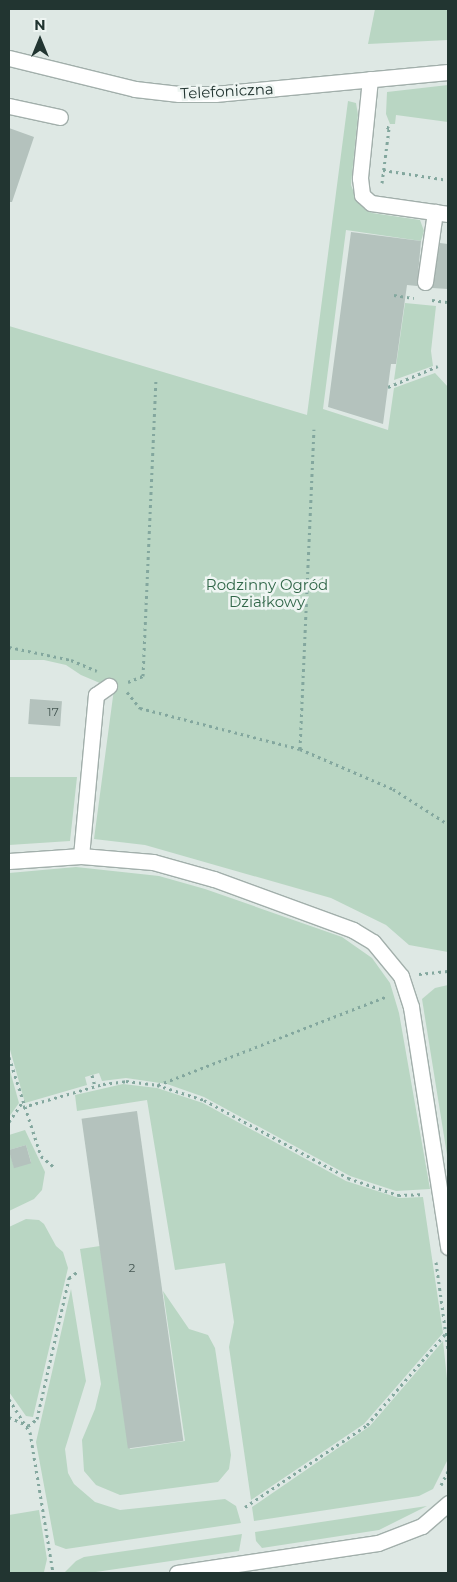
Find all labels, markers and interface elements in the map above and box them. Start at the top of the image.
north arrow [15,15,65,65]
text: N [34,16,46,34]
street label: Telefoniczna [180,80,274,102]
park label: Rodzinny Ogród Działkowy [206,575,328,610]
house number: 17 [47,705,59,719]
house number: 2 [129,1261,135,1275]

